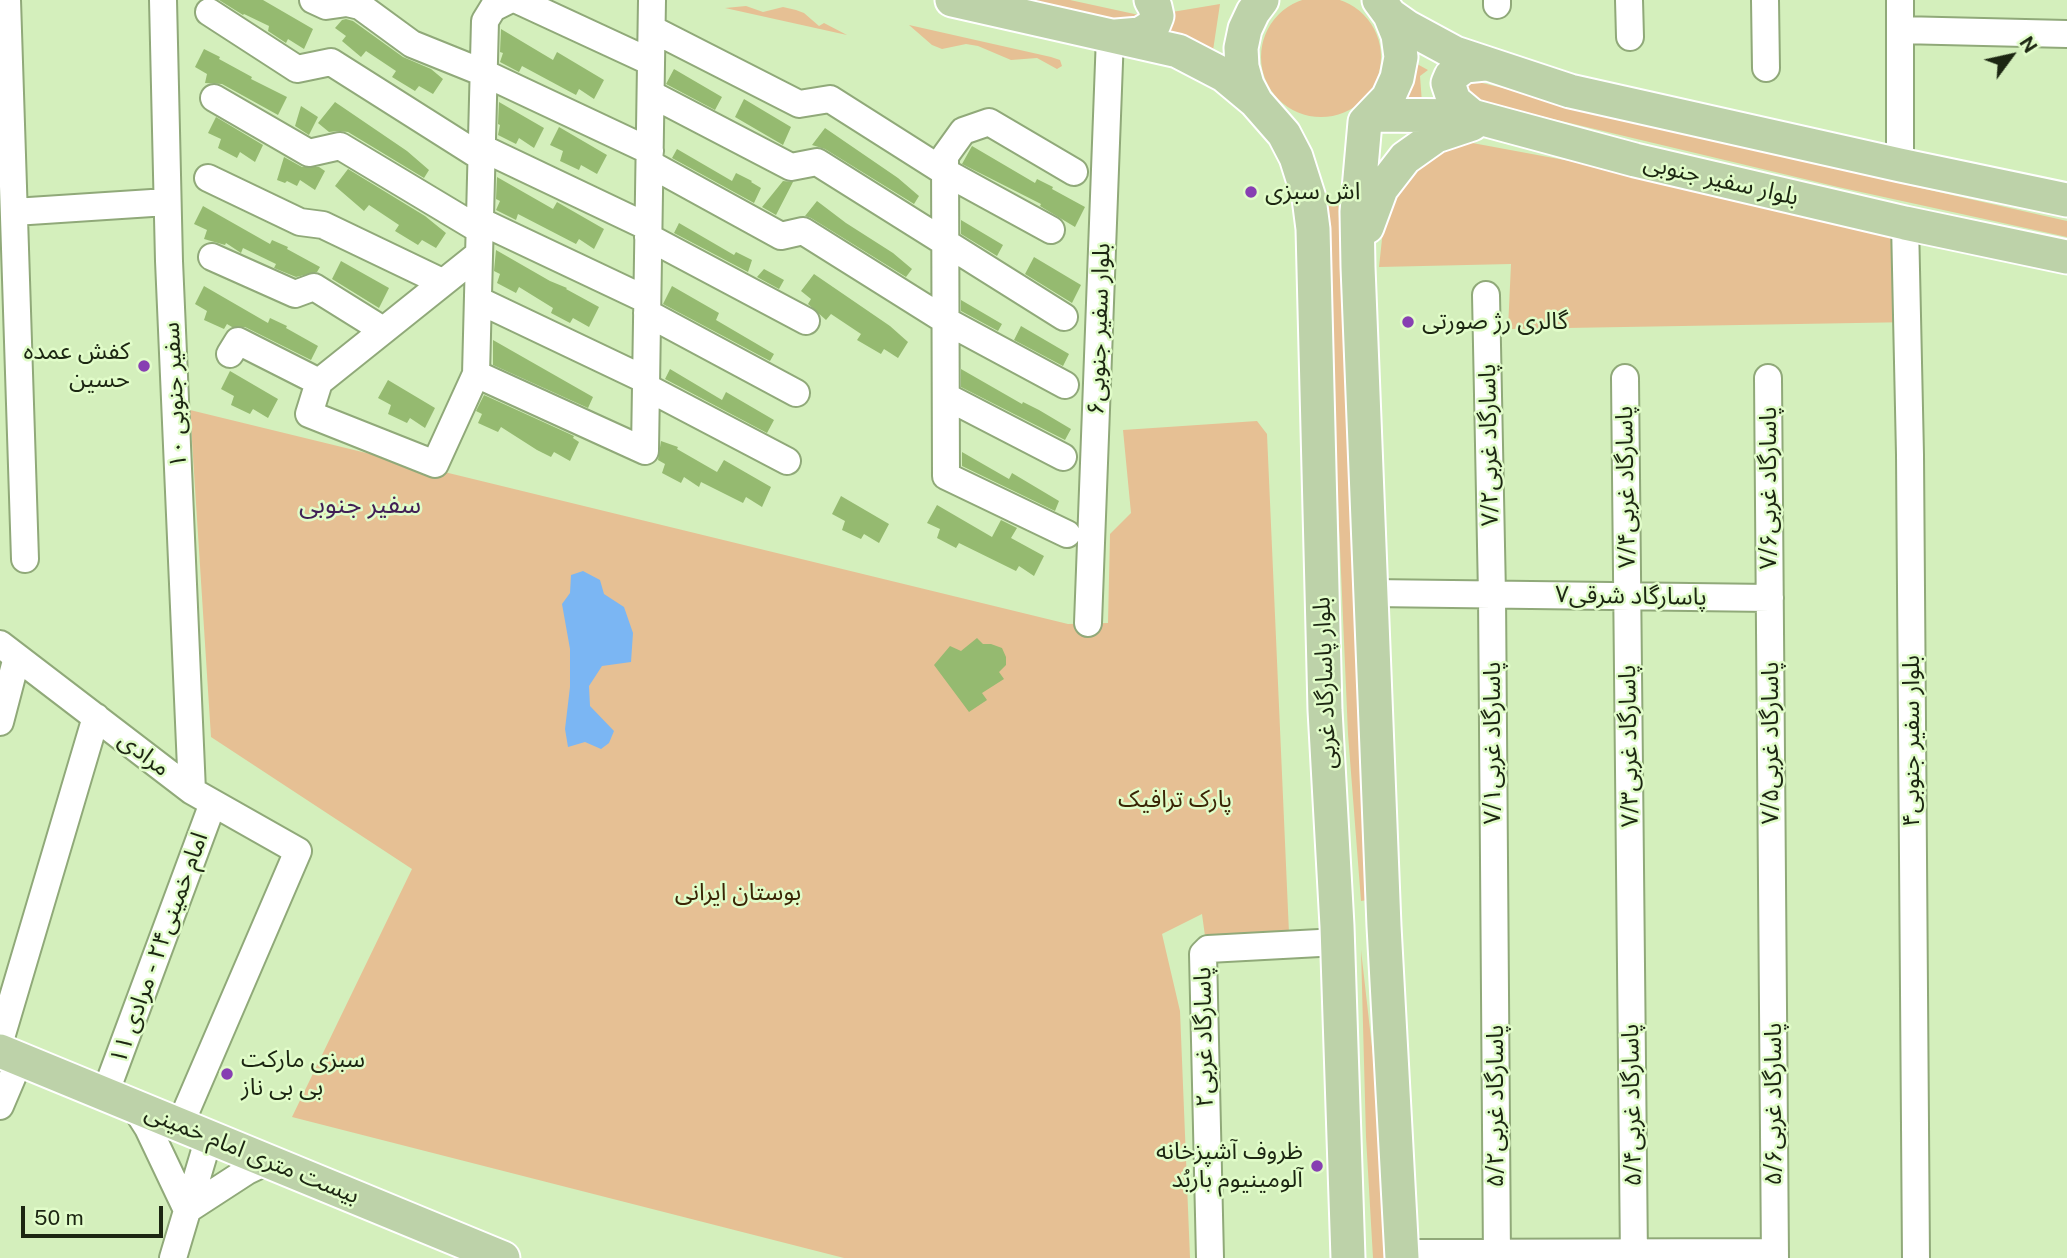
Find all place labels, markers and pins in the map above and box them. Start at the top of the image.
place label: اش سبزی [1265,178,1360,206]
marker: اش سبزی [1243,184,1259,200]
place label: گالری رژ صورتی [1422,308,1568,336]
marker: گالری رژ صورتی [1400,314,1416,330]
place label: کفش عمده حسین [24,338,130,394]
marker: کفش عمده حسین [136,358,152,374]
place label: سبزی مارکت بی بی ناز [241,1046,365,1102]
marker: سبزی مارکت بی بی ناز [219,1066,235,1082]
place label: ظروف آشپزخانه آلومینیوم باربُد [1156,1138,1303,1194]
marker: ظروف آشپزخانه آلومینیوم باربُد [1309,1158,1325,1174]

